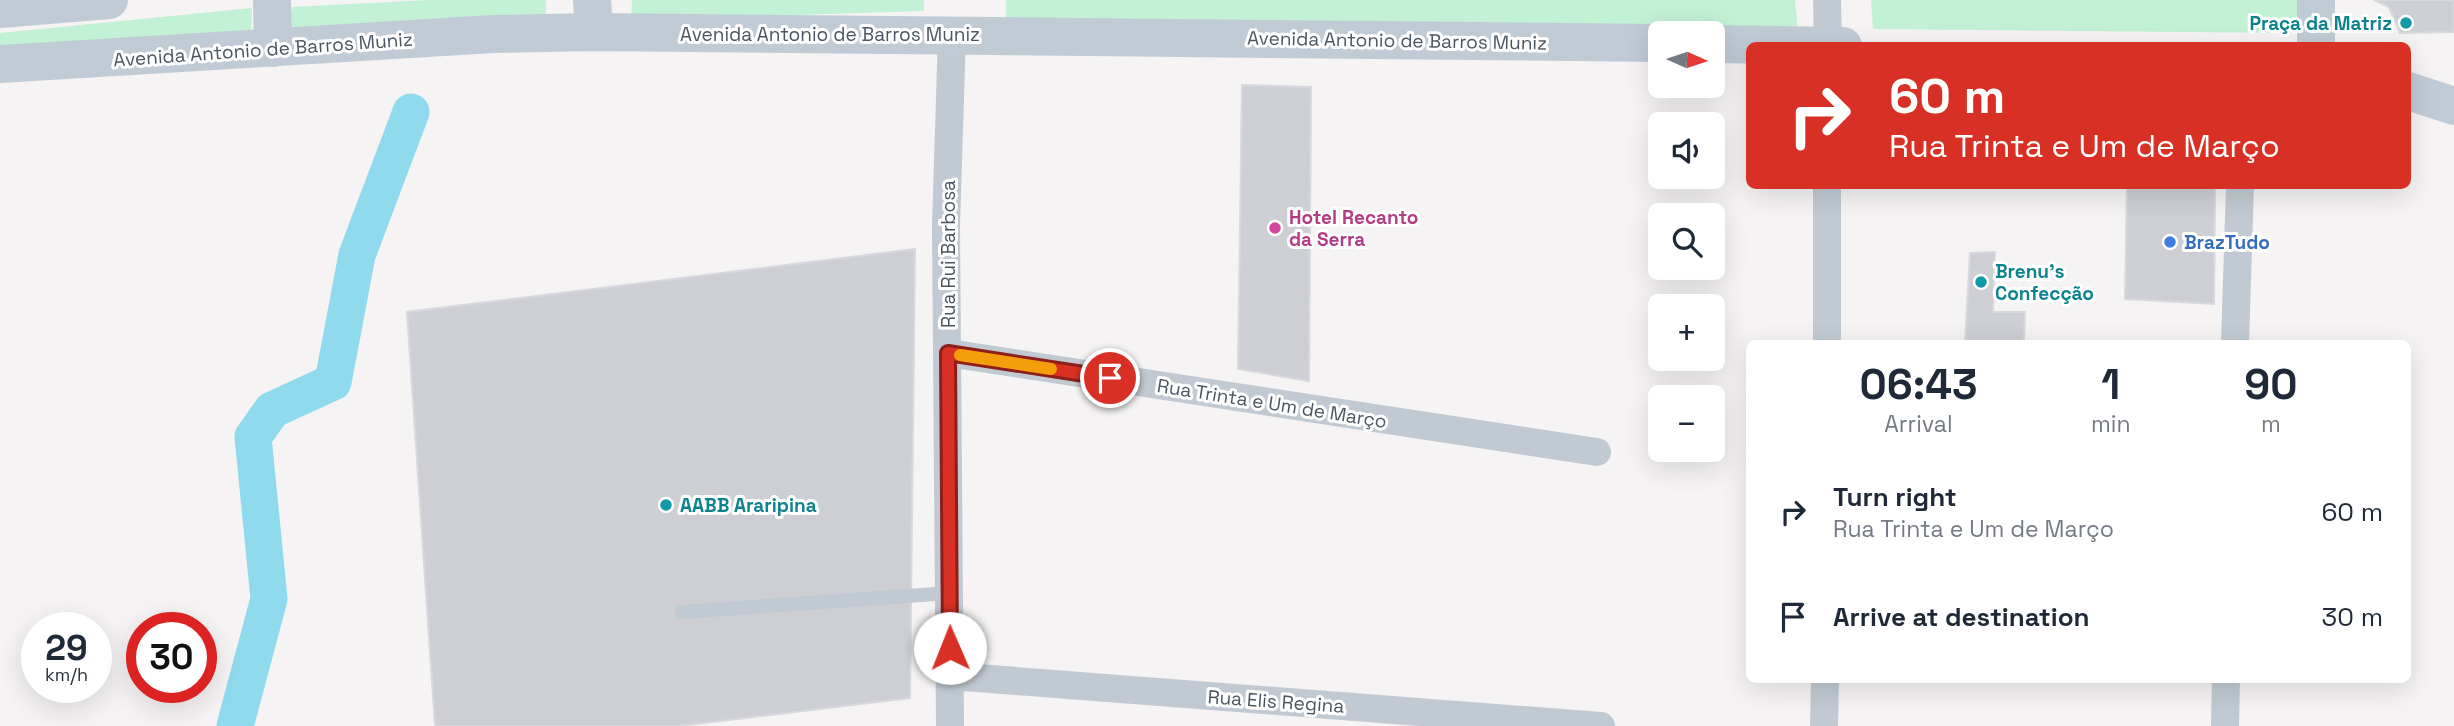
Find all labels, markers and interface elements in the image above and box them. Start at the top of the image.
place label: Praça da Matriz [2249,11,2392,36]
marker: Praça da Matriz [2398,15,2414,31]
north arrow [1648,21,1726,98]
map controls [1648,21,1725,462]
street label: Avenida Antonio de Barros Muniz [680,22,980,47]
street label: Avenida Antonio de Barros Muniz [1247,25,1547,56]
street label: Avenida Antonio de Barros Muniz [113,27,414,72]
text: 60 m [1889,65,2005,127]
icon: right [1774,70,1865,161]
button: sound [1648,112,1725,189]
text: Rua Trinta e Um de Março [1889,126,2280,166]
street label: Rua Rui Barbosa [936,180,961,328]
button: search [1648,203,1725,280]
place label: Hotel Recanto da Serra [1289,205,1418,252]
marker: Hotel Recanto da Serra [1267,220,1283,236]
place label: BrazTudo [2184,230,2270,255]
marker: BrazTudo [2162,234,2178,250]
place label: Brenu's Confecção [1995,259,2094,306]
marker: Brenu's Confecção [1973,274,1989,290]
button: + [1648,294,1725,371]
pin [1080,348,1140,408]
text: 06:43 [1860,358,1978,411]
text: 1 [2101,358,2120,411]
text: 90 [2244,358,2297,411]
icon: arrive [1091,359,1129,397]
street label: Rua Trinta e Um de Março [1155,373,1388,434]
button: − [1648,385,1725,462]
text: Arrival [1884,409,1953,439]
text: min [2091,409,2131,439]
text: m [2261,409,2281,439]
text: Turn right [1833,480,1957,514]
place label: AABB Araripina [680,493,817,518]
icon: right [1774,493,1812,531]
text: 60 m [2321,495,2383,529]
marker: AABB Araripina [658,497,674,513]
text: Rua Trinta e Um de Março [1833,514,2114,544]
icon: arrive [1774,598,1812,636]
text: Arrive at destination [1833,600,2090,634]
text: 30 m [2322,600,2383,634]
position arrow [913,611,987,685]
speed limit sign: 30 [126,612,217,703]
text: 29 [45,626,88,670]
text: km/h [45,663,88,686]
street label: Rua Elis Regina [1207,684,1345,719]

